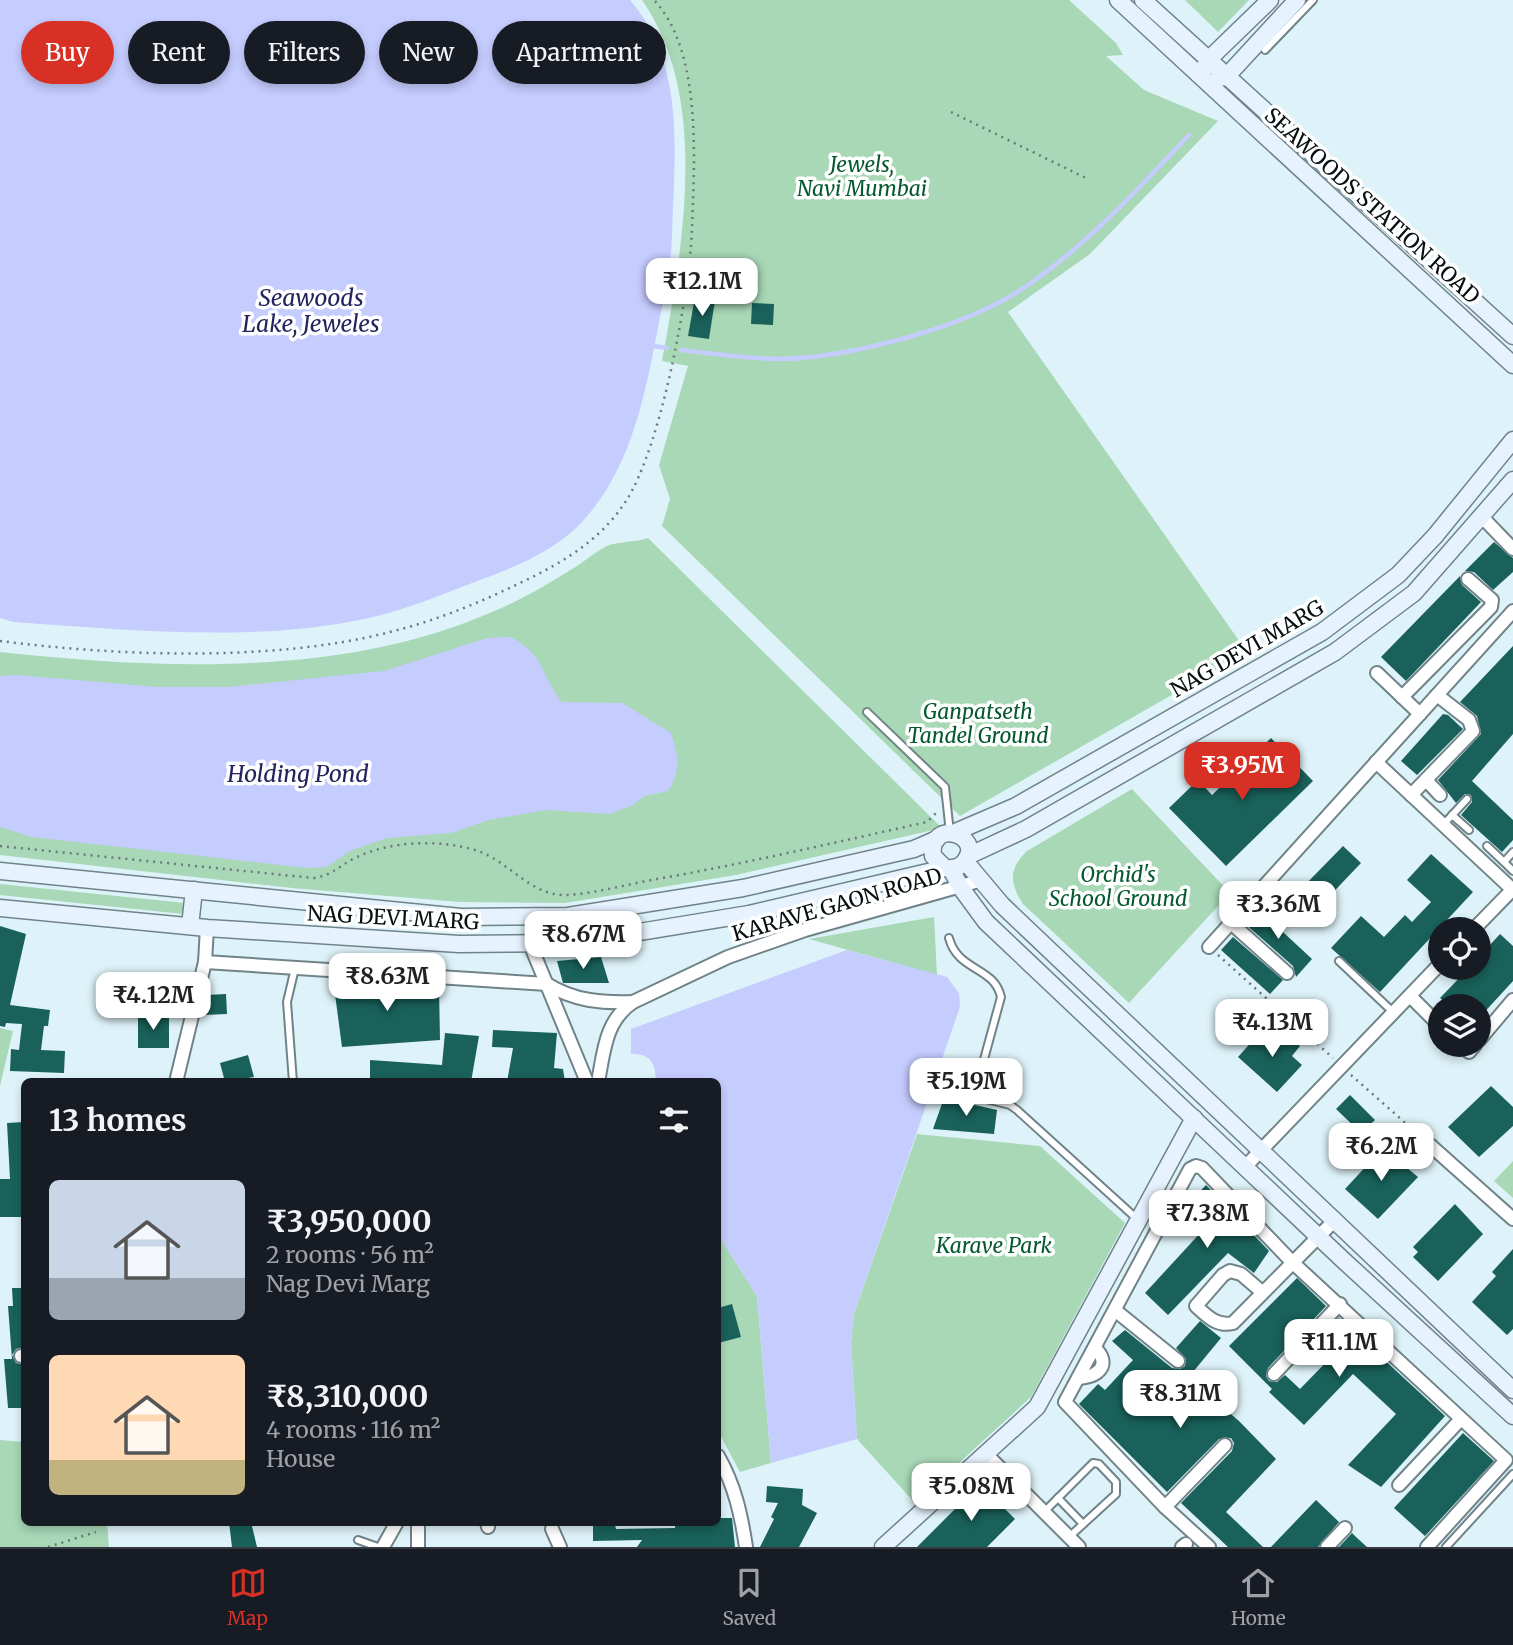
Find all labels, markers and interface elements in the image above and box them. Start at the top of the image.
chip: Buy [21,21,114,84]
chip: Rent [128,21,230,84]
chip: Filters [244,21,365,84]
chip: New [379,21,478,84]
chip: Apartment [492,21,666,84]
street label: SEAWOODS STATION ROAD [1259,102,1486,310]
park label: Jewels, Navi Mumbai [797,151,927,202]
pin: ₹12.1M [645,258,759,318]
text: ₹12.1M [662,266,742,295]
water label: Seawoods Lake, Jeweles [242,283,380,338]
street label: NAG DEVI MARG [1165,594,1328,703]
park label: Ganpatseth Tandel Ground [908,698,1048,749]
pin: ₹3.95M [1185,742,1299,802]
text: ₹3.95M [1200,750,1284,779]
water label: Holding Pond [226,759,369,788]
park label: Orchid's School Ground [1049,861,1187,912]
street label: KARAVE GAON ROAD [729,862,945,947]
pin: ₹3.36M [1221,881,1335,941]
text: ₹3.36M [1235,889,1321,918]
street label: NAG DEVI MARG [306,900,480,935]
pin: ₹8.67M [526,912,640,971]
map controls [1428,917,1491,1057]
button: locate [1428,917,1491,980]
text: ₹8.67M [541,919,625,948]
pin: ₹8.63M [330,954,444,1013]
text: ₹8.63M [345,961,429,990]
pin: ₹4.12M [96,972,210,1032]
text: ₹4.12M [112,980,194,1009]
button: layers [1428,994,1491,1057]
pin: ₹4.13M [1215,1000,1329,1059]
text: ₹4.13M [1231,1007,1313,1036]
pin: ₹5.19M [909,1058,1023,1118]
text: ₹5.19M [926,1066,1006,1095]
text: 13 homes [49,1101,187,1139]
icon: filters [655,1101,693,1139]
pin: ₹6.2M [1332,1124,1430,1183]
text: ₹6.2M [1345,1131,1417,1160]
pin: ₹7.38M [1150,1190,1264,1250]
text: ₹7.38M [1165,1198,1249,1227]
text: ₹3,950,000 [266,1202,432,1240]
icon: home [105,1208,189,1292]
park label: Karave Park [935,1232,1053,1259]
text: 2 rooms · 56 m² [266,1240,434,1269]
text: Nag Devi Marg [266,1269,430,1298]
pin: ₹11.1M [1282,1320,1396,1379]
text: ₹11.1M [1300,1327,1378,1356]
pin: ₹8.31M [1123,1370,1237,1430]
text: ₹8,310,000 [266,1377,428,1415]
text: ₹8.31M [1139,1378,1221,1407]
icon: home [105,1383,189,1467]
text: 4 rooms · 116 m² [266,1415,441,1444]
text: House [266,1444,335,1473]
pin: ₹5.08M [914,1464,1028,1523]
text: ₹5.08M [928,1471,1014,1500]
tab: Map [227,1564,268,1630]
tab: Saved [722,1564,776,1630]
tab: Home [1231,1564,1286,1630]

